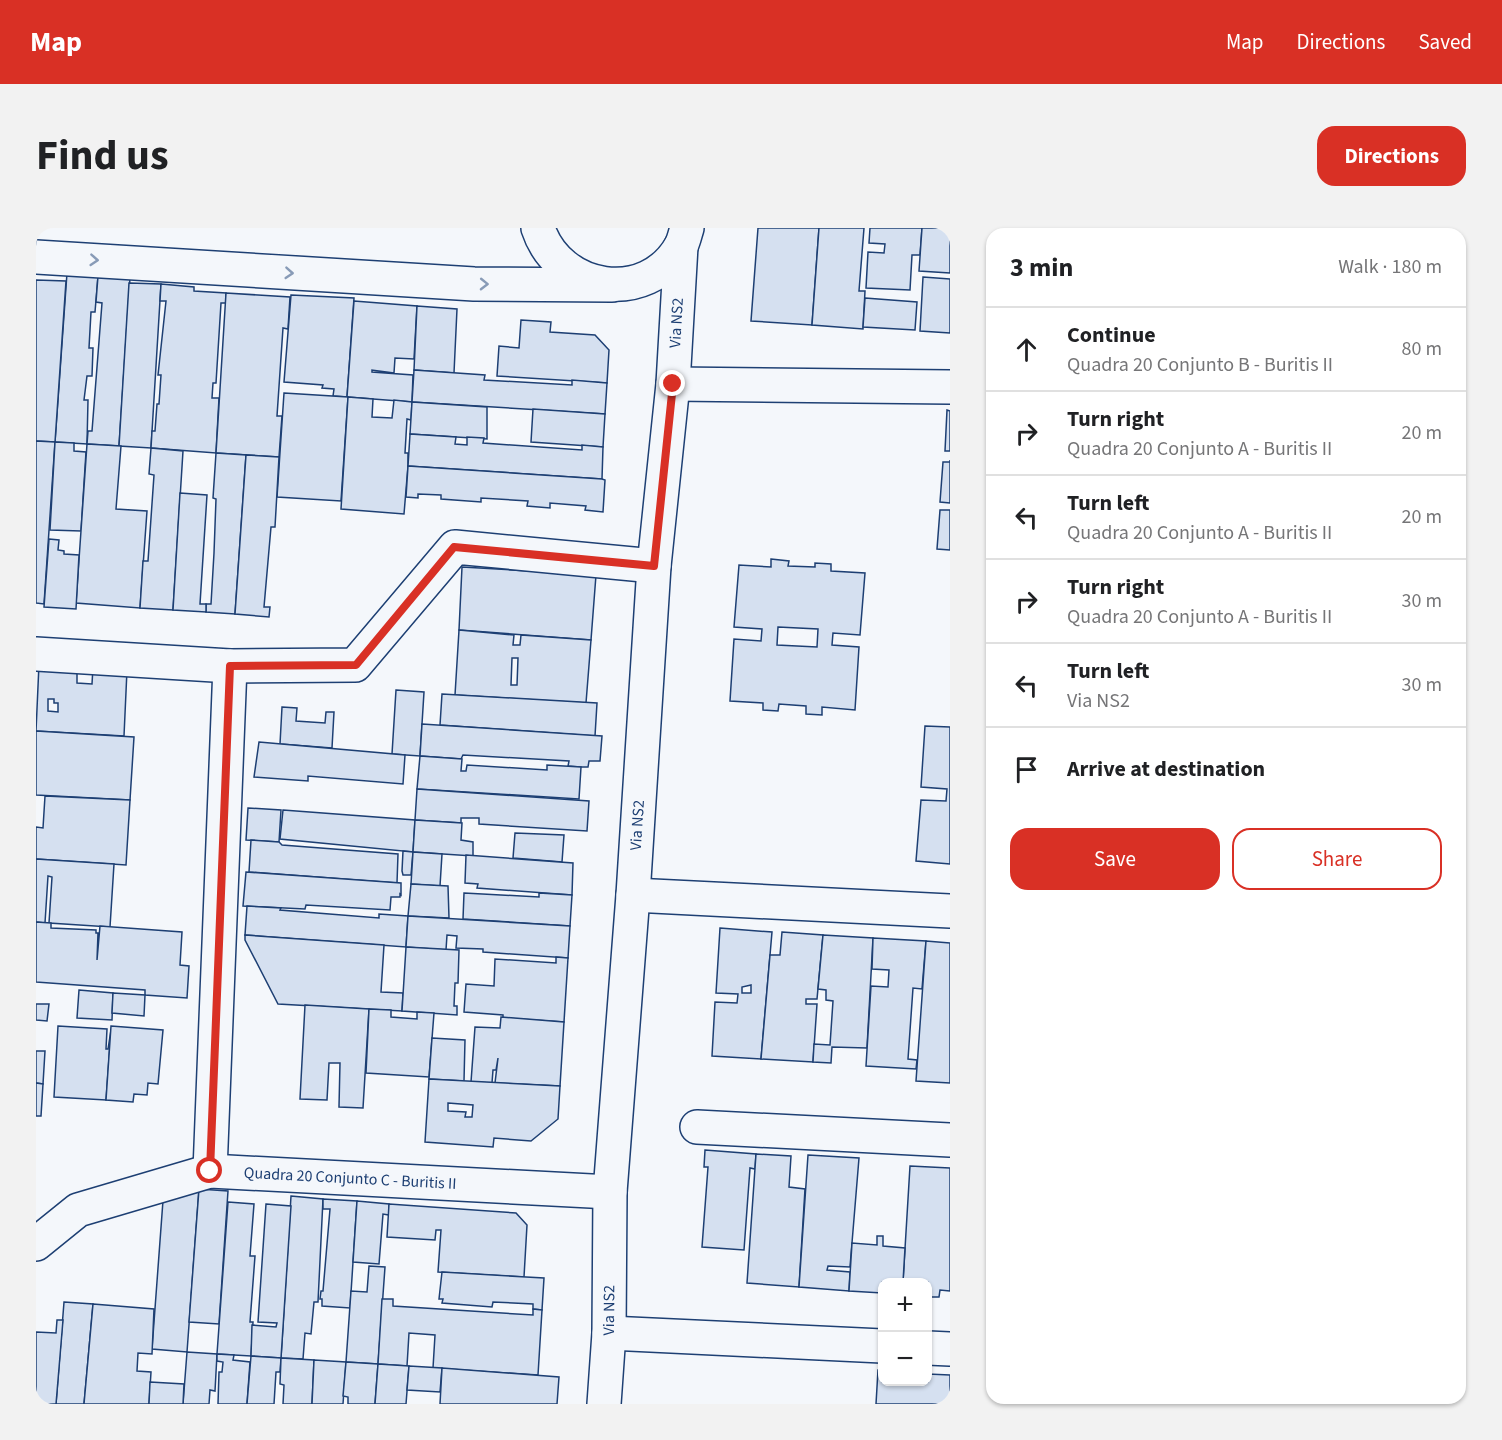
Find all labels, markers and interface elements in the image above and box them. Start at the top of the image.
text: Map [30,22,82,62]
text: Map [1226,27,1264,57]
text: Directions [1297,27,1385,57]
text: Saved [1418,27,1472,57]
text: Find us [36,126,169,186]
button: Directions [1317,126,1466,186]
text: 3 min [1010,249,1073,286]
text: Walk · 180 m [1338,253,1442,281]
one-way arrow [90,254,99,267]
one-way arrow [285,266,294,279]
one-way arrow [479,278,488,290]
street label: Via NS2 [664,297,689,349]
text: Continue [1067,319,1156,351]
icon: ahead [1010,333,1043,366]
text: 80 m [1402,335,1442,363]
text: Quadra 20 Conjunto B - Buritis II [1067,351,1333,379]
route end [659,370,685,396]
text: Turn right [1067,403,1164,435]
icon: right [1010,417,1043,450]
text: 20 m [1402,419,1442,447]
text: Quadra 20 Conjunto A - Buritis II [1067,435,1332,463]
text: Turn left [1067,487,1149,519]
icon: left [1010,501,1043,534]
text: 20 m [1402,503,1442,531]
text: Quadra 20 Conjunto A - Buritis II [1067,519,1332,547]
text: Turn right [1067,571,1164,603]
icon: right [1010,585,1043,618]
text: 30 m [1402,587,1442,615]
text: Quadra 20 Conjunto A - Buritis II [1067,603,1332,631]
text: Turn left [1067,655,1149,687]
icon: left [1010,669,1043,702]
text: 30 m [1402,671,1442,699]
text: Via NS2 [1067,687,1130,715]
icon: arrive [1010,753,1043,786]
text: Arrive at destination [1067,753,1265,785]
street label: Via NS2 [625,799,650,851]
button: Save [1010,828,1220,890]
button: Share [1232,828,1442,890]
route start [196,1157,222,1183]
street label: Quadra 20 Conjunto C - Buritis II [243,1162,457,1195]
map controls [878,1278,932,1386]
button: + [878,1278,932,1332]
street label: Via NS2 [598,1285,620,1335]
button: − [878,1332,932,1386]

